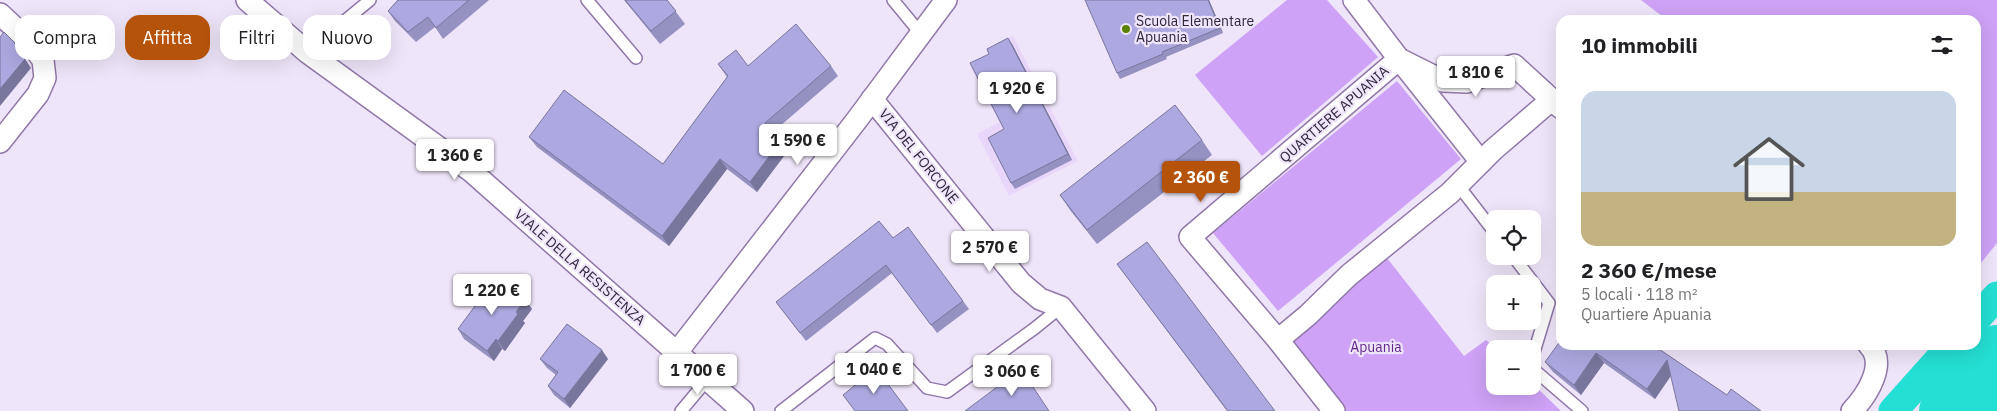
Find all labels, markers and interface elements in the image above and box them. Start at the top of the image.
place label: Scuola Elementare Apuania [1136,12,1255,46]
chip: Compra [15,15,115,60]
chip: Affitta [125,15,210,60]
chip: Filtri [220,15,293,60]
chip: Nuovo [303,15,391,60]
marker: Scuola Elementare Apuania [1120,23,1132,35]
text: 10 immobili [1581,31,1698,59]
icon: filters [1928,31,1956,59]
pin: 1 810 € [1430,56,1522,98]
street label: QUARTIERE APUANIA [1276,62,1392,166]
text: 1 810 € [1448,62,1504,82]
pin: 1 920 € [971,72,1063,114]
text: 1 920 € [989,78,1045,98]
street label: VIA DEL FORCONE [875,105,963,207]
pin: 1 590 € [752,124,844,166]
icon: home [1724,124,1814,214]
text: 1 590 € [770,130,826,150]
pin: 1 360 € [409,138,501,181]
text: 1 360 € [427,145,483,165]
pin: 2 360 € [1155,160,1247,203]
text: 2 360 € [1173,167,1229,187]
street label: VIALE DELLA RESISTENZA [511,205,649,329]
map controls [1486,210,1541,395]
button: locate [1486,210,1541,265]
pin: 2 570 € [944,230,1036,273]
text: 2 570 € [962,237,1018,257]
text: 2 360 €/mese [1581,256,1717,284]
pin: 1 220 € [446,274,538,316]
button: + [1486,275,1541,330]
text: 1 220 € [464,280,520,300]
text: 5 locali · 118 m² [1581,284,1697,304]
text: Quartiere Apuania [1581,304,1711,324]
park label: Apuania [1350,338,1402,356]
button: − [1486,340,1541,395]
pin: 1 040 € [828,352,920,395]
pin: 1 700 € [652,354,744,396]
pin: 3 060 € [966,354,1058,397]
text: 1 040 € [846,359,902,379]
text: 1 700 € [670,360,726,380]
text: 3 060 € [984,361,1040,381]

